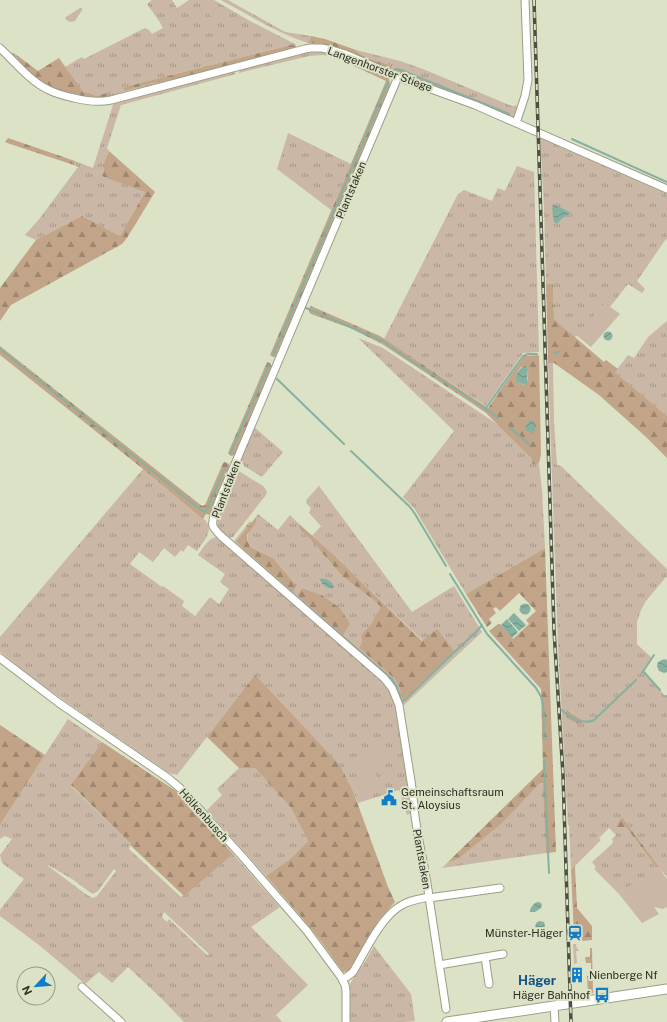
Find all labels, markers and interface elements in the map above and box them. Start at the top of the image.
street label: Langenhorster Stiege [326,44,434,94]
street label: Plantstaken [334,160,368,220]
street label: Plantstaken [209,458,243,520]
street label: Hölkenbusch [177,786,231,844]
place label: Gemeinschaftsraum St. Aloysius [401,786,504,811]
public building icon: Gemeinschaftsraum St. Aloysius [380,789,398,807]
street label: Plantstaken [411,828,433,890]
station icon: Münster-Häger [566,924,584,942]
place label: Münster-Häger [485,927,563,939]
north arrow [16,966,56,1006]
building icon: Nienberge Nf [568,966,586,984]
place label: Nienberge Nf [589,969,658,981]
district label: Häger [518,973,557,988]
text: N [20,984,34,997]
bus stop icon: Häger Bahnhof [593,986,611,1004]
place label: Häger Bahnhof [513,989,591,1001]

